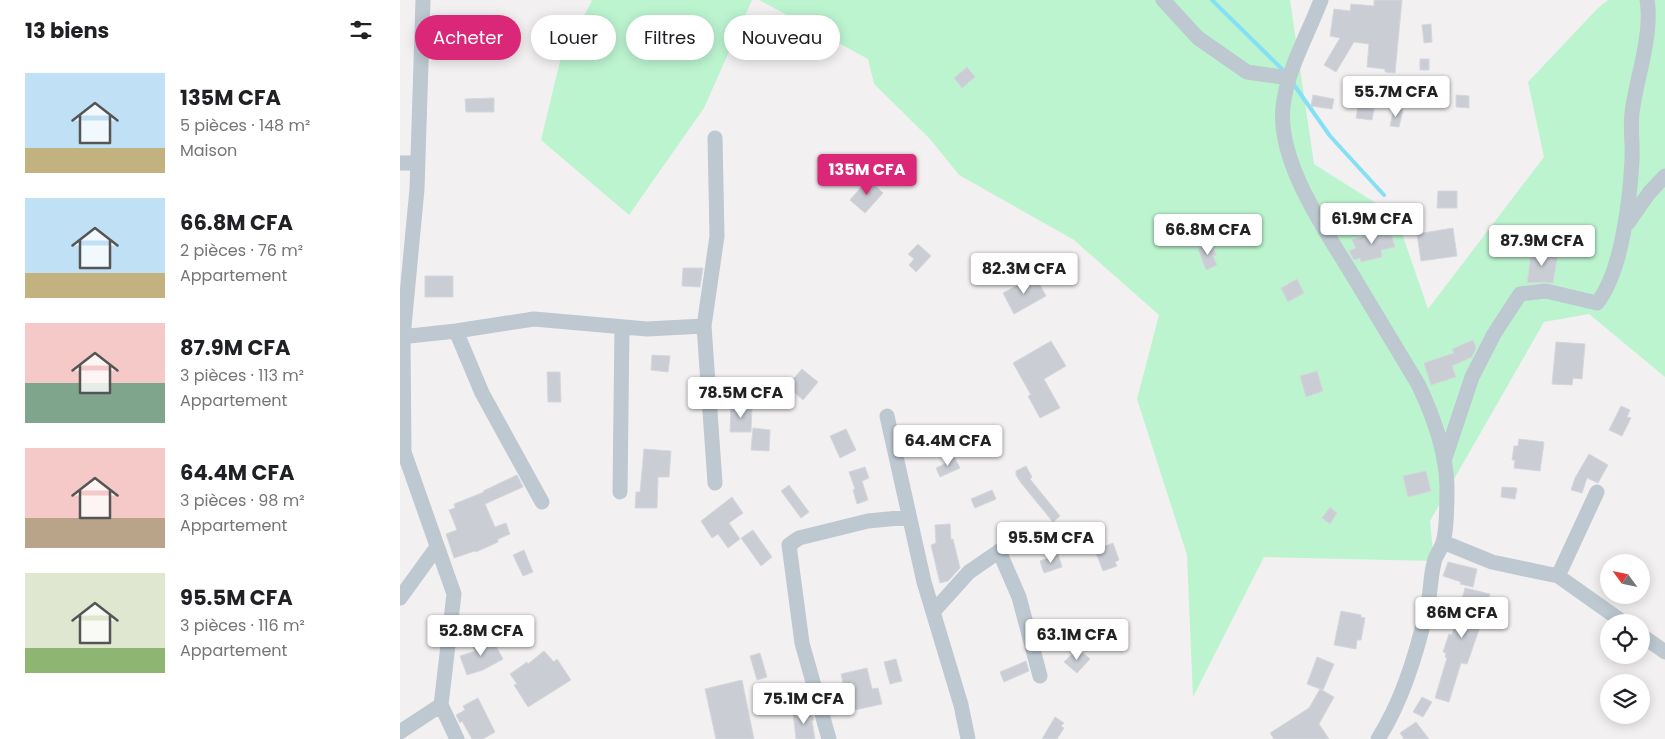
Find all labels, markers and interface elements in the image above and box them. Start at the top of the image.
chip: Acheter [415,15,521,60]
chip: Louer [531,15,616,60]
chip: Filtres [626,15,714,60]
chip: Nouveau [724,15,840,60]
text: 13 biens [25,16,109,45]
icon: filters [347,16,375,44]
pin: 55.7M CFA [1339,76,1453,118]
text: 55.7M CFA [1354,80,1438,103]
text: 135M CFA [180,83,281,112]
icon: home [65,93,125,153]
text: 5 pièces · 148 m² [180,114,310,137]
text: Maison [180,139,237,162]
pin: 135M CFA [815,154,919,196]
text: 135M CFA [829,158,905,181]
pin: 61.9M CFA [1315,202,1429,245]
text: 61.9M CFA [1331,207,1413,230]
text: 66.8M CFA [180,208,293,237]
pin: 66.8M CFA [1151,214,1265,256]
icon: home [65,218,125,278]
text: 66.8M CFA [1165,218,1251,241]
pin: 87.9M CFA [1485,224,1599,267]
text: 87.9M CFA [1500,229,1584,252]
text: 2 pièces · 76 m² [180,239,303,262]
pin: 82.3M CFA [967,252,1081,295]
text: 82.3M CFA [982,257,1066,280]
text: Appartement [180,264,287,287]
text: 87.9M CFA [180,333,290,362]
icon: home [65,343,125,403]
text: 3 pièces · 113 m² [180,364,304,387]
pin: 78.5M CFA [684,376,798,419]
text: 78.5M CFA [699,381,783,404]
text: Appartement [180,389,287,412]
pin: 64.4M CFA [891,424,1005,467]
text: 64.4M CFA [904,429,992,452]
text: 64.4M CFA [180,458,294,487]
icon: home [65,468,125,528]
text: 3 pièces · 98 m² [180,489,305,512]
text: Appartement [180,514,287,537]
pin: 95.5M CFA [994,522,1108,564]
text: 95.5M CFA [1008,526,1094,549]
north arrow [1600,554,1650,604]
map controls [1600,554,1650,724]
text: 95.5M CFA [180,583,293,612]
icon: home [65,593,125,653]
pin: 86M CFA [1416,596,1508,639]
text: 86M CFA [1426,601,1498,624]
text: 3 pièces · 116 m² [180,614,305,637]
pin: 52.8M CFA [424,614,538,657]
button: locate [1600,614,1650,664]
pin: 63.1M CFA [1020,618,1134,661]
text: 52.8M CFA [438,619,524,642]
text: 63.1M CFA [1036,623,1118,646]
text: Appartement [180,639,287,662]
button: layers [1600,674,1650,724]
pin: 75.1M CFA [747,682,861,725]
text: 75.1M CFA [764,687,844,710]

